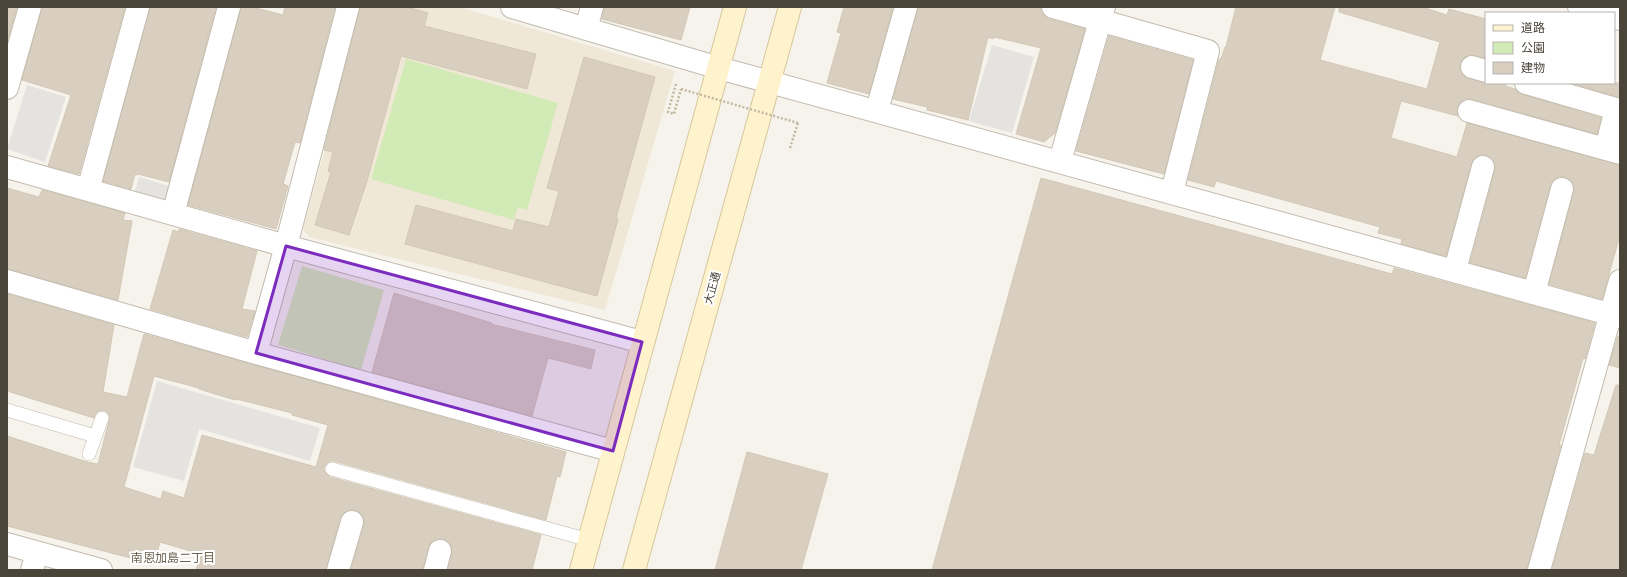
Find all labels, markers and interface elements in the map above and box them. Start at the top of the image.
legend [1485,12,1615,84]
text: 道路 [1521,21,1545,35]
text: 公園 [1521,41,1545,55]
text: 建物 [1521,61,1545,75]
street label: 大正通 [702,270,722,306]
district label: 南恩加島二丁目 [131,551,215,565]

